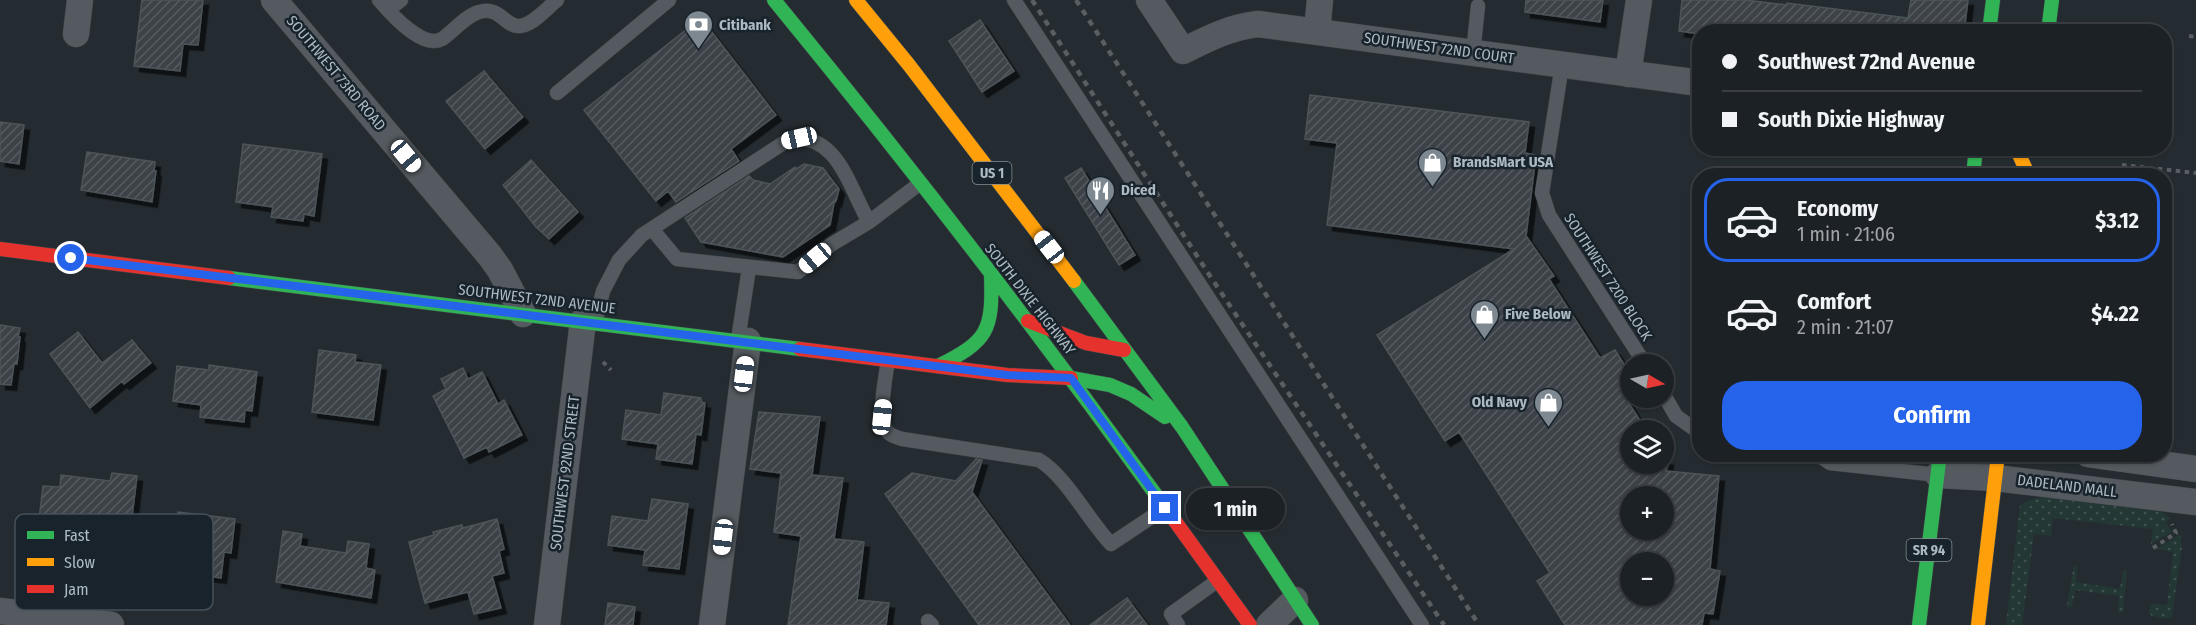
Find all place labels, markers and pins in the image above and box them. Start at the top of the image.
bank icon: Citibank [682,9,714,51]
place label: Citibank [719,16,771,34]
shop icon: BrandsMart USA [1416,146,1448,188]
place label: BrandsMart USA [1453,153,1554,171]
restaurant icon: Diced [1084,174,1116,216]
place label: Diced [1121,181,1156,199]
shop icon: Five Below [1468,298,1500,340]
place label: Five Below [1505,305,1572,323]
shop icon: Old Navy [1532,386,1564,428]
place label: Old Navy [1472,393,1528,411]

